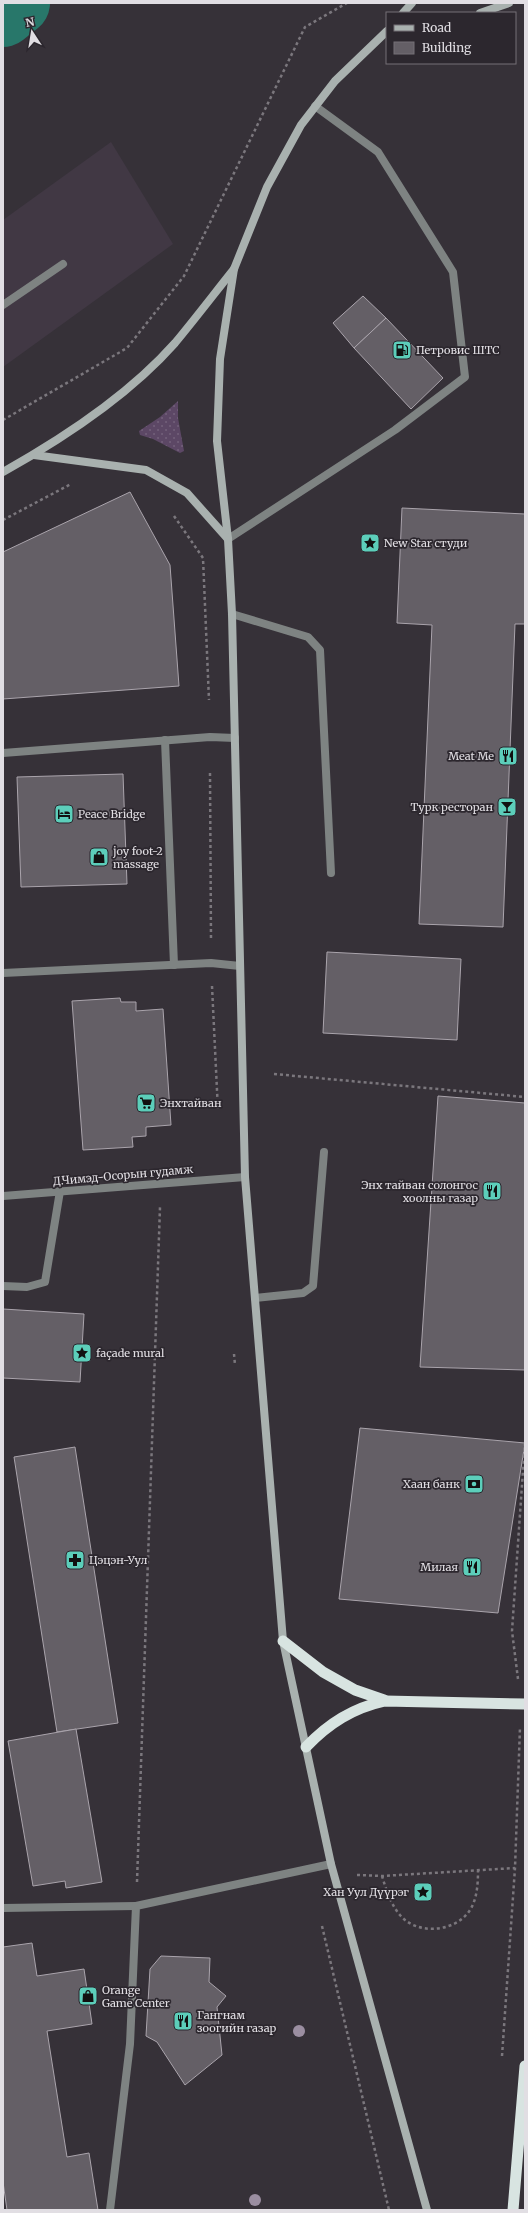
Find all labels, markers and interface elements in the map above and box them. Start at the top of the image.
north arrow [12,12,52,52]
legend [386,12,516,64]
text: N [24,14,36,30]
text: Road [422,20,451,35]
text: Building [422,40,472,55]
fuel station icon: Петровис ШТС [391,339,413,361]
place label: Петровис ШТС [416,343,500,357]
place icon: New Star студи [359,532,381,554]
place label: New Star студи [384,536,468,550]
restaurant icon: Meat Me [497,745,519,767]
place label: Meat Me [448,749,494,763]
bar icon: Турк ресторан [496,796,518,818]
place label: Турк ресторан [410,800,493,814]
hotel icon: Peace Bridge [53,803,75,825]
place label: Peace Bridge [78,807,145,821]
place label: joy foot-2 massage [112,844,163,871]
shop icon: joy foot-2 massage [88,846,110,868]
supermarket icon: Энхтайван [135,1092,157,1114]
place label: Энхтайван [160,1096,222,1110]
street label: Д.Чимэд-Осорын гудамж [52,1162,194,1188]
place label: Энх тайван солонгос хоолны газар [361,1178,478,1205]
restaurant icon: Энх тайван солонгос хоолны газар [481,1180,503,1202]
place icon: façade mural [71,1342,93,1364]
place label: façade mural [96,1346,165,1360]
bank icon: Хаан банк [463,1473,485,1495]
place label: Хаан банк [403,1477,460,1491]
pharmacy icon: Цэцэн-Уул [64,1549,86,1571]
place label: Цэцэн-Уул [89,1553,148,1567]
restaurant icon: Милая [461,1556,483,1578]
place label: Милая [420,1560,458,1574]
place icon: Хан Уул Дүүрэг [412,1881,434,1903]
place label: Хан Уул Дүүрэг [323,1885,409,1899]
place label: Orange Game Center [102,1983,170,2010]
shop icon: Orange Game Center [77,1985,99,2007]
place label: Гангнам зоогийн газар [197,2008,277,2035]
restaurant icon: Гангнам зоогийн газар [172,2010,194,2032]

